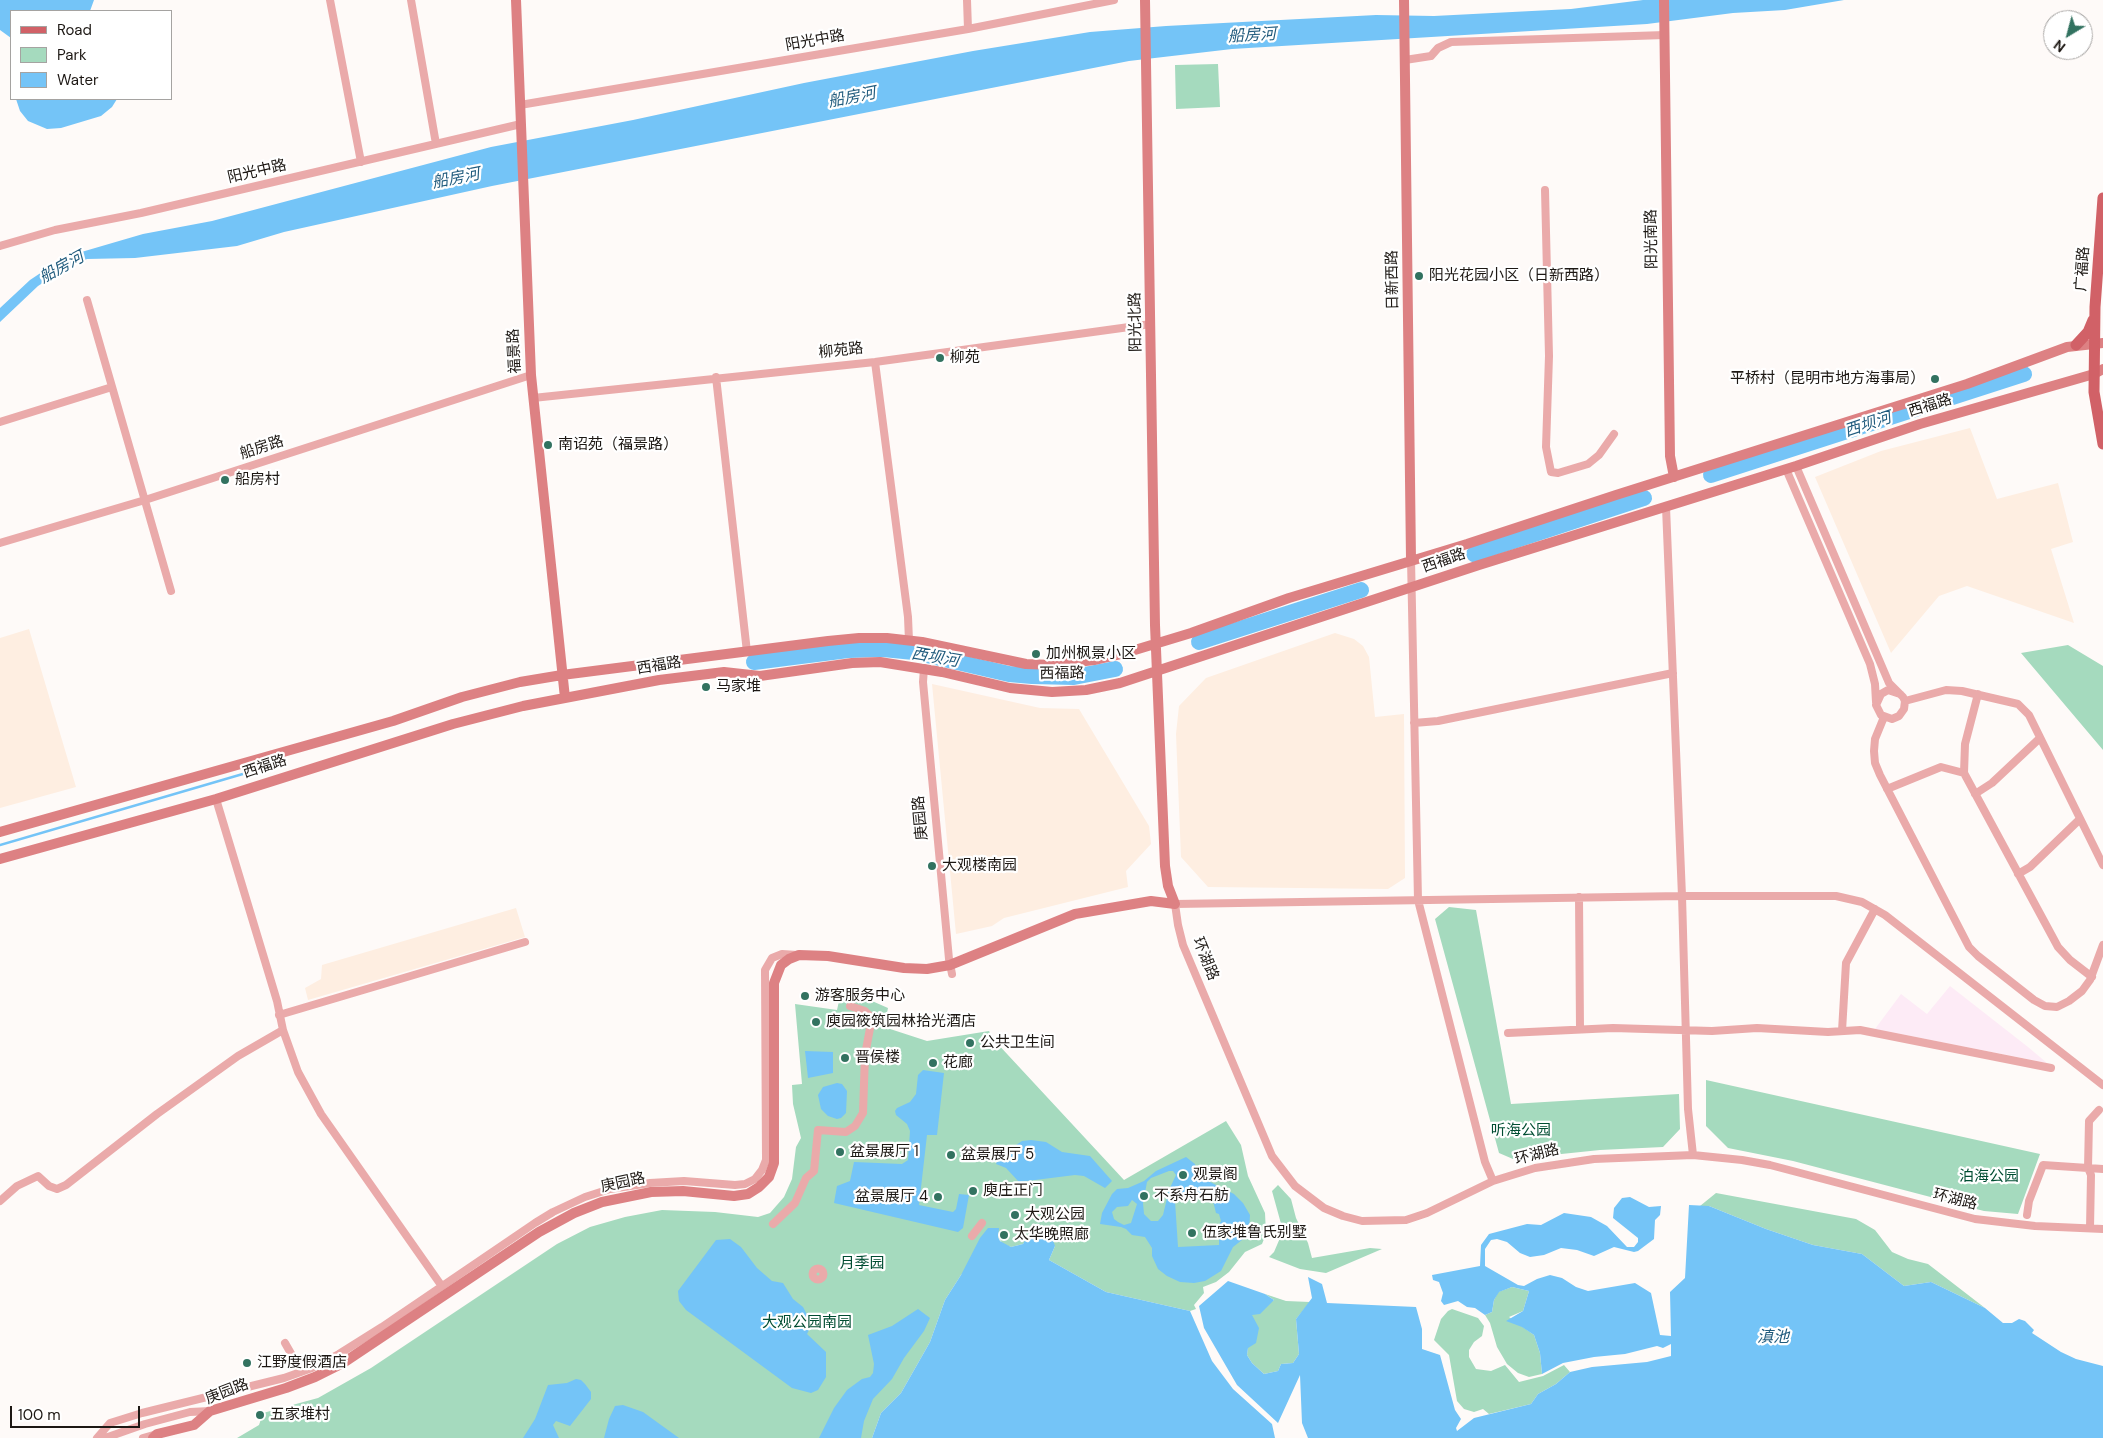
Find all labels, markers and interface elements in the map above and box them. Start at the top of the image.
legend [10,10,172,100]
north arrow [2043,10,2093,60]
text: Road [57,20,92,40]
water label: 船房河 [1228,25,1276,47]
street label: 阳光中路 [784,27,846,55]
text: N [2050,36,2069,56]
text: Park [57,45,87,65]
text: Water [57,70,98,90]
water label: 船房河 [827,84,877,112]
street label: 阳光中路 [226,156,288,188]
water label: 船房河 [431,165,481,193]
street label: 阳光南路 [1642,209,1662,269]
street label: 广福路 [2072,246,2094,292]
water label: 船房河 [36,248,88,288]
street label: 日新西路 [1383,250,1403,310]
place label: 阳光花园小区（日新西路） [1429,267,1609,285]
marker: 阳光花园小区（日新西路） [1413,270,1425,282]
street label: 阳光北路 [1126,292,1146,352]
street label: 福景路 [505,328,525,374]
street label: 柳苑路 [818,340,864,362]
place label: 柳苑 [950,349,980,367]
marker: 柳苑 [934,352,946,364]
place label: 平桥村（昆明市地方海事局） [1730,370,1925,388]
marker: 平桥村（昆明市地方海事局） [1929,373,1941,385]
street label: 西福路 [1906,391,1954,421]
water label: 西坝河 [1842,408,1894,442]
street label: 船房路 [238,432,286,464]
place label: 南诏苑（福景路） [558,436,678,454]
marker: 南诏苑（福景路） [542,439,554,451]
place label: 船房村 [235,471,280,489]
marker: 船房村 [219,474,231,486]
street label: 西福路 [1420,545,1468,577]
water label: 西坝河 [910,644,960,672]
place label: 加州枫景小区 [1046,645,1136,663]
marker: 加州枫景小区 [1030,648,1042,660]
street label: 西福路 [635,654,683,678]
street label: 西福路 [1039,665,1085,683]
place label: 马家堆 [716,678,761,696]
marker: 马家堆 [700,681,712,693]
street label: 西福路 [241,751,289,783]
street label: 庚园路 [910,795,932,841]
place label: 大观楼南园 [942,857,1017,875]
marker: 大观楼南园 [926,860,938,872]
street label: 环湖路 [1188,935,1222,983]
place label: 游客服务中心 [815,987,905,1005]
marker: 游客服务中心 [799,990,811,1002]
place label: 庾园筱筑园林拾光酒店 [826,1013,976,1031]
marker: 庾园筱筑园林拾光酒店 [810,1016,822,1028]
place label: 公共卫生间 [980,1034,1055,1052]
marker: 公共卫生间 [964,1037,976,1049]
place label: 晋侯楼 [855,1049,900,1067]
marker: 晋侯楼 [839,1052,851,1064]
place label: 花廊 [943,1054,973,1072]
marker: 花廊 [927,1057,939,1069]
park label: 听海公园 [1491,1122,1551,1140]
street label: 环湖路 [1513,1141,1561,1169]
place label: 盆景展厅 1 [850,1143,919,1161]
marker: 盆景展厅 1 [834,1146,846,1158]
place label: 盆景展厅 5 [961,1146,1034,1164]
marker: 盆景展厅 5 [945,1149,957,1161]
place label: 观景阁 [1193,1166,1238,1184]
park label: 泊海公园 [1959,1168,2019,1186]
marker: 观景阁 [1177,1169,1189,1181]
street label: 庚园路 [599,1170,647,1196]
place label: 庾庄正门 [983,1182,1043,1200]
marker: 庾庄正门 [967,1185,979,1197]
street label: 环湖路 [1931,1186,1979,1214]
place label: 不系舟石舫 [1154,1187,1229,1205]
place label: 盆景展厅 4 [855,1188,928,1206]
marker: 不系舟石舫 [1138,1190,1150,1202]
marker: 盆景展厅 4 [932,1191,944,1203]
place label: 大观公园 [1025,1206,1085,1224]
marker: 大观公园 [1009,1209,1021,1221]
place label: 伍家堆鲁氏别墅 [1202,1224,1307,1242]
place label: 太华晚照廊 [1014,1226,1089,1244]
marker: 伍家堆鲁氏别墅 [1186,1227,1198,1239]
marker: 太华晚照廊 [998,1229,1010,1241]
park label: 月季园 [840,1255,884,1273]
park label: 大观公园南园 [762,1314,852,1332]
water label: 滇池 [1757,1328,1789,1348]
place label: 江野度假酒店 [257,1354,347,1372]
marker: 江野度假酒店 [241,1357,253,1369]
street label: 庚园路 [203,1376,251,1408]
scale bar [12,1396,142,1428]
text: 100 m [18,1405,61,1425]
place label: 五家堆村 [270,1406,330,1424]
marker: 五家堆村 [254,1409,266,1421]

